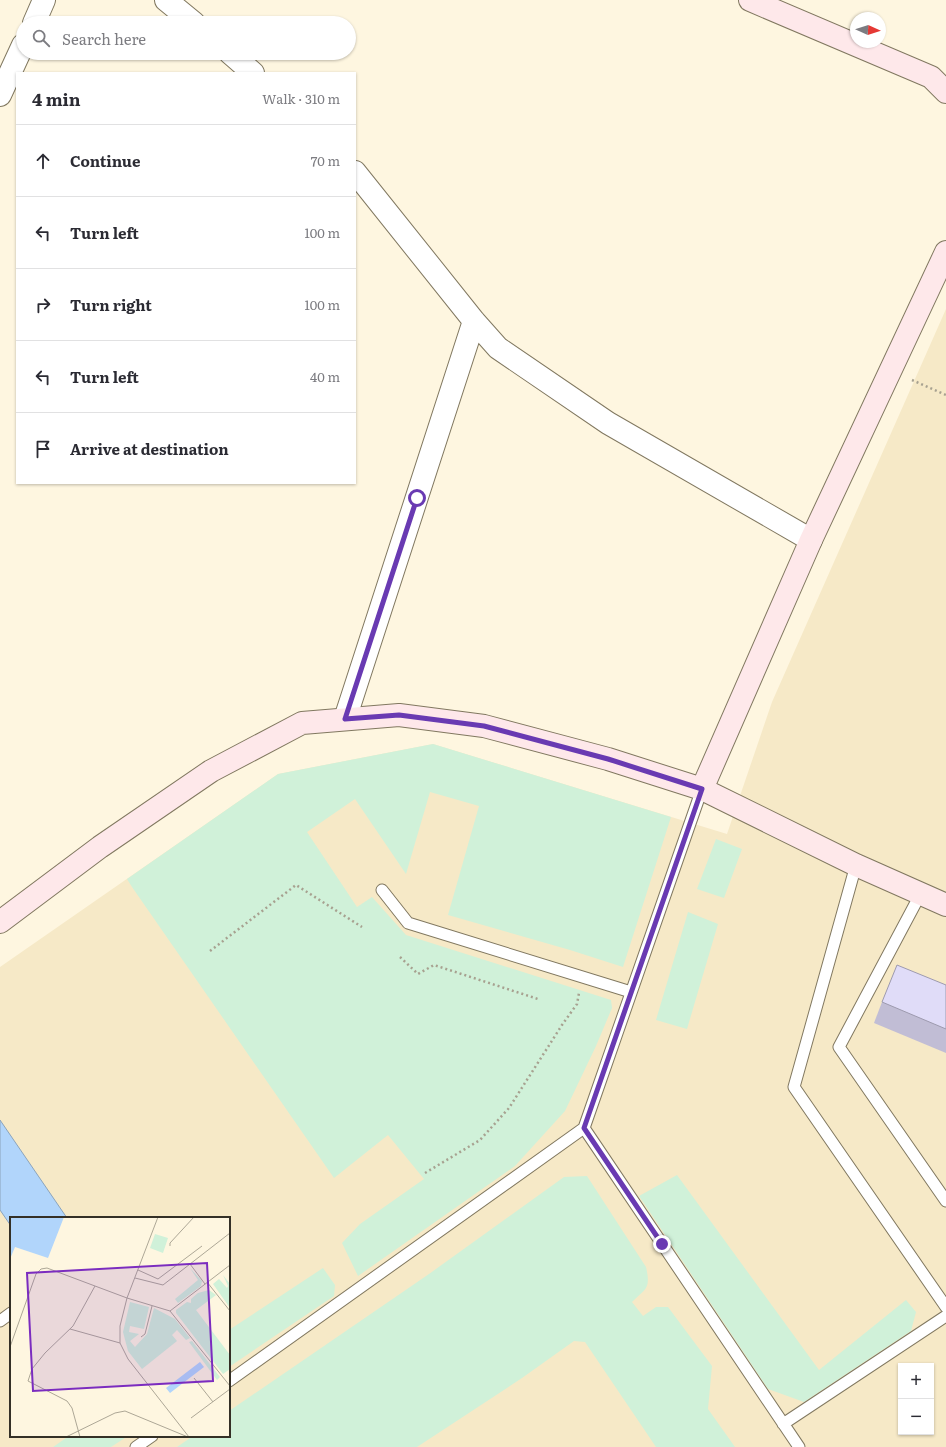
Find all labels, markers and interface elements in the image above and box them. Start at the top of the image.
north arrow [850,12,886,48]
search box [16,16,356,60]
icon: search [30,27,52,49]
text: Search here [62,27,146,50]
text: 4 min [32,86,81,111]
text: Walk · 310 m [262,89,340,108]
text: Continue [70,149,140,172]
icon: ahead [32,150,54,172]
text: 70 m [311,151,340,170]
text: Turn left [70,221,139,244]
icon: left [32,222,54,244]
text: 100 m [304,223,340,242]
text: Turn right [70,293,152,316]
icon: right [32,294,54,316]
text: 100 m [304,295,340,314]
text: Turn left [70,365,139,388]
icon: left [32,366,54,388]
text: 40 m [310,367,340,386]
text: Arrive at destination [70,437,229,460]
icon: arrive [32,438,54,460]
route start [408,489,426,507]
inset map [10,1217,230,1437]
route end [653,1235,671,1253]
map controls [898,1363,934,1435]
button: + [898,1363,934,1399]
button: − [898,1399,934,1435]

